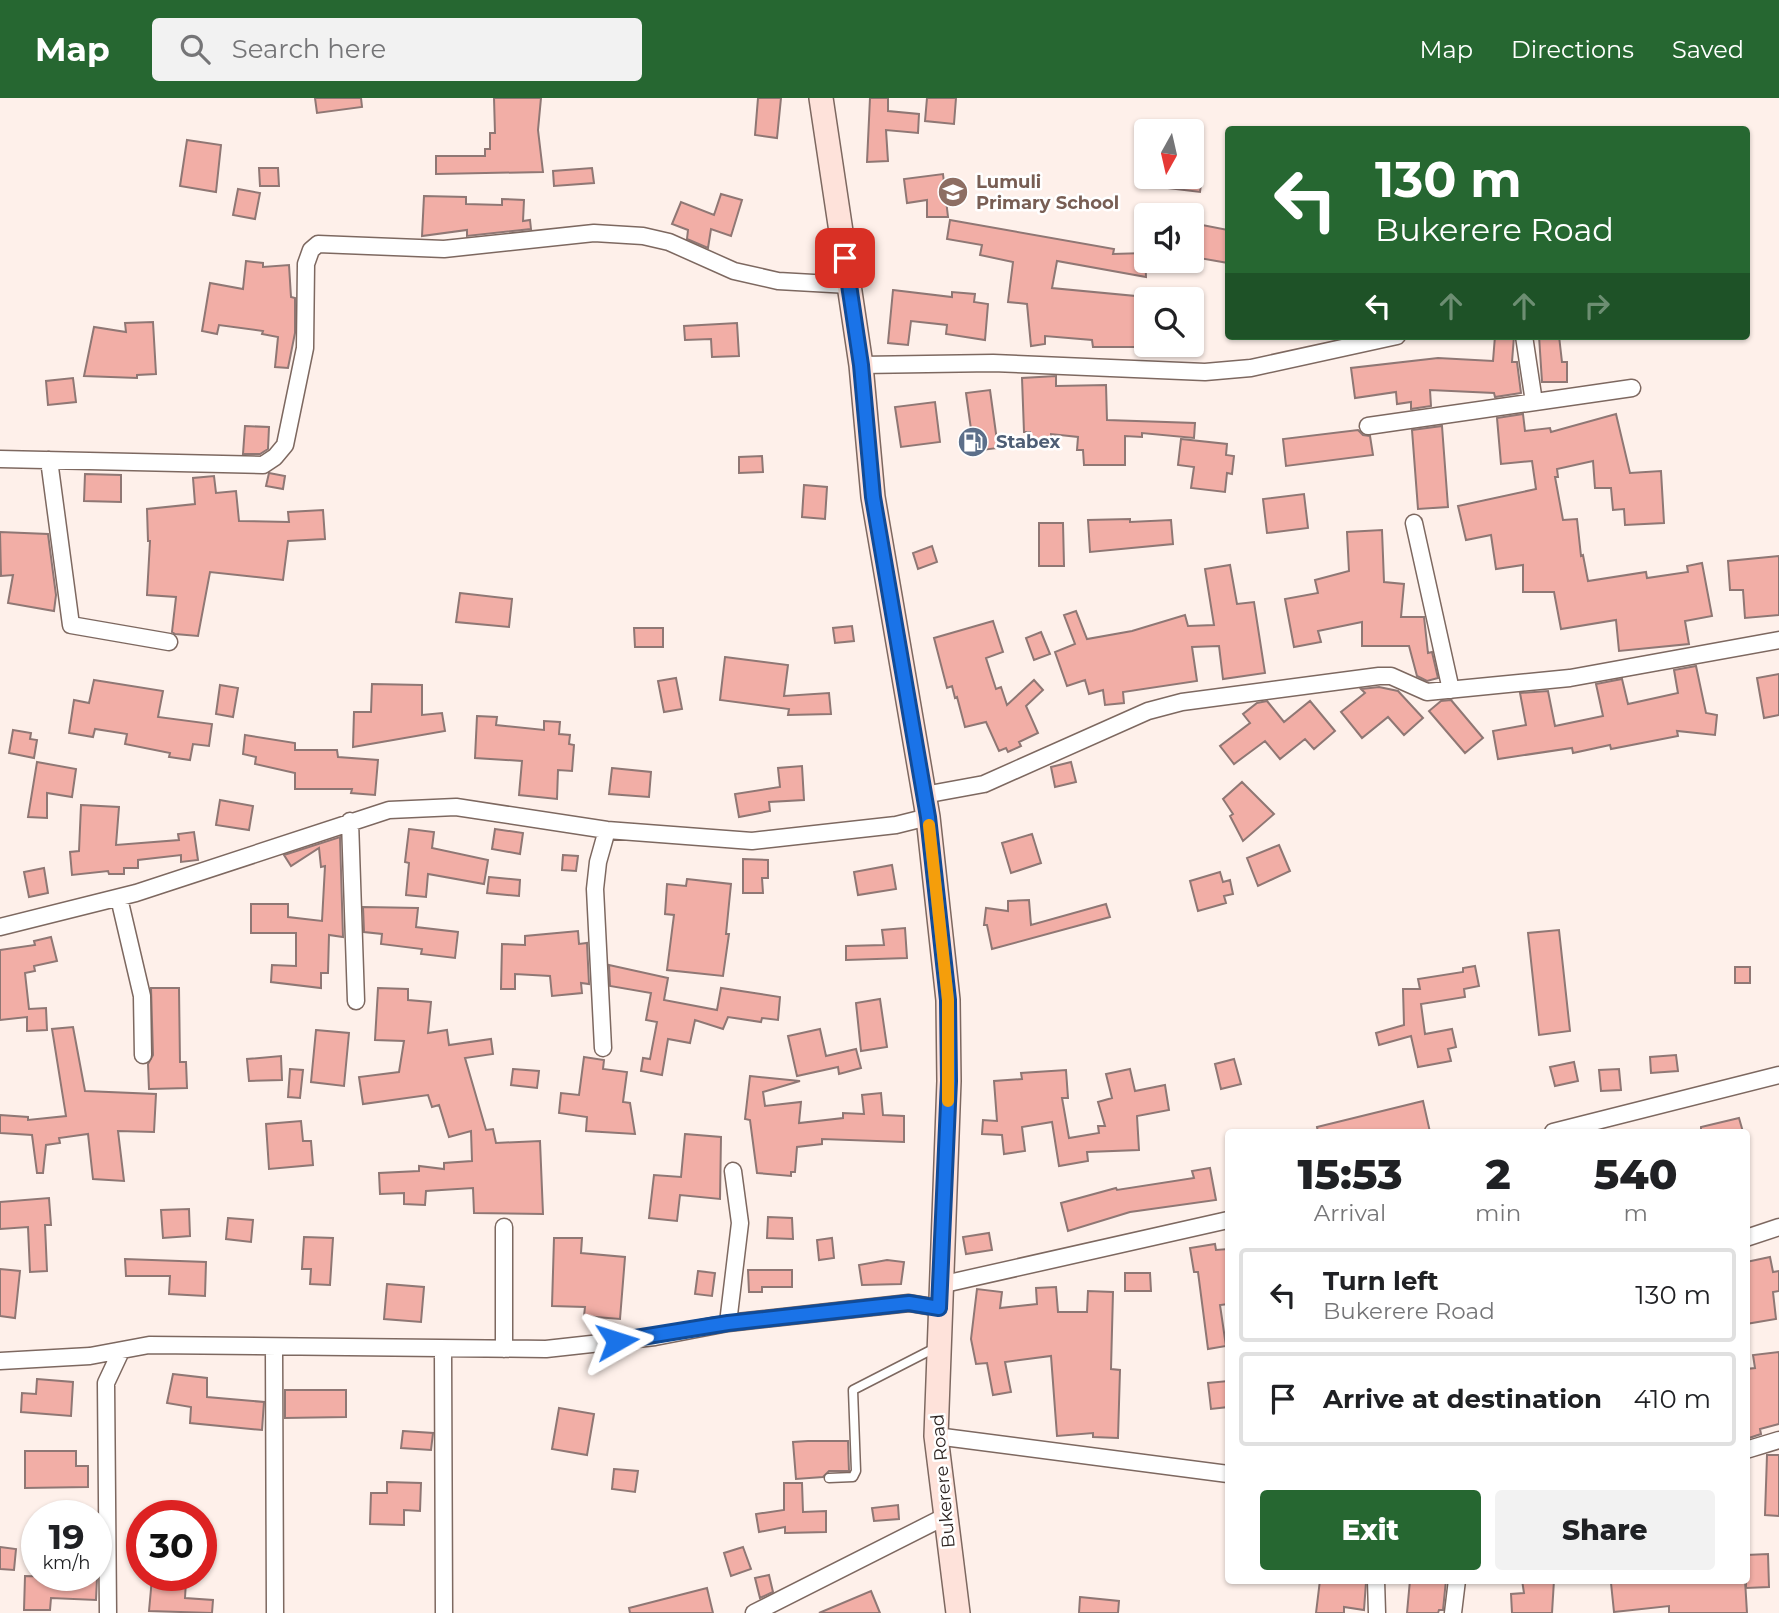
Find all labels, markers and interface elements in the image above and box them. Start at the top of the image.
search box [152,18,642,81]
text: Map [35,29,110,69]
icon: search [176,30,214,68]
text: Search here [232,33,386,65]
text: Map [1420,35,1473,64]
text: Directions [1511,35,1634,64]
text: Saved [1672,35,1744,64]
north arrow [1134,119,1204,189]
map controls [1134,119,1204,357]
text: 130 m [1375,150,1522,209]
icon: left [1260,154,1351,245]
place label: Lumuli Primary School [976,171,1119,214]
school or university icon: Lumuli Primary School [936,175,970,209]
button: sound [1134,203,1204,273]
text: Bukerere Road [1375,210,1614,249]
pin [815,228,875,288]
icon: arrive [826,239,864,277]
button: search [1134,287,1204,357]
icon: left [1359,287,1397,325]
icon: ahead [1432,287,1470,325]
icon: ahead [1505,287,1543,325]
icon: right [1578,287,1616,325]
fuel station icon: Stabex [956,425,990,459]
place label: Stabex [996,431,1061,453]
text: 15:53 [1298,1148,1403,1200]
text: 2 [1486,1148,1511,1200]
text: 540 [1594,1148,1677,1200]
text: Arrival [1314,1199,1386,1227]
text: min [1475,1199,1521,1227]
text: m [1623,1199,1648,1227]
text: Turn left [1323,1265,1439,1297]
icon: left [1264,1276,1302,1314]
text: 130 m [1635,1279,1711,1311]
text: Bukerere Road [1323,1297,1495,1325]
position arrow [580,1304,654,1378]
icon: arrive [1264,1380,1302,1418]
text: Arrive at destination [1323,1383,1602,1415]
text: 410 m [1633,1383,1711,1415]
street label: Bukerere Road [926,1413,960,1549]
button: Exit [1260,1490,1481,1570]
button: Share [1495,1490,1715,1570]
speed limit sign: 30 [126,1500,217,1591]
text: 19 [48,1515,85,1558]
text: km/h [42,1552,91,1574]

